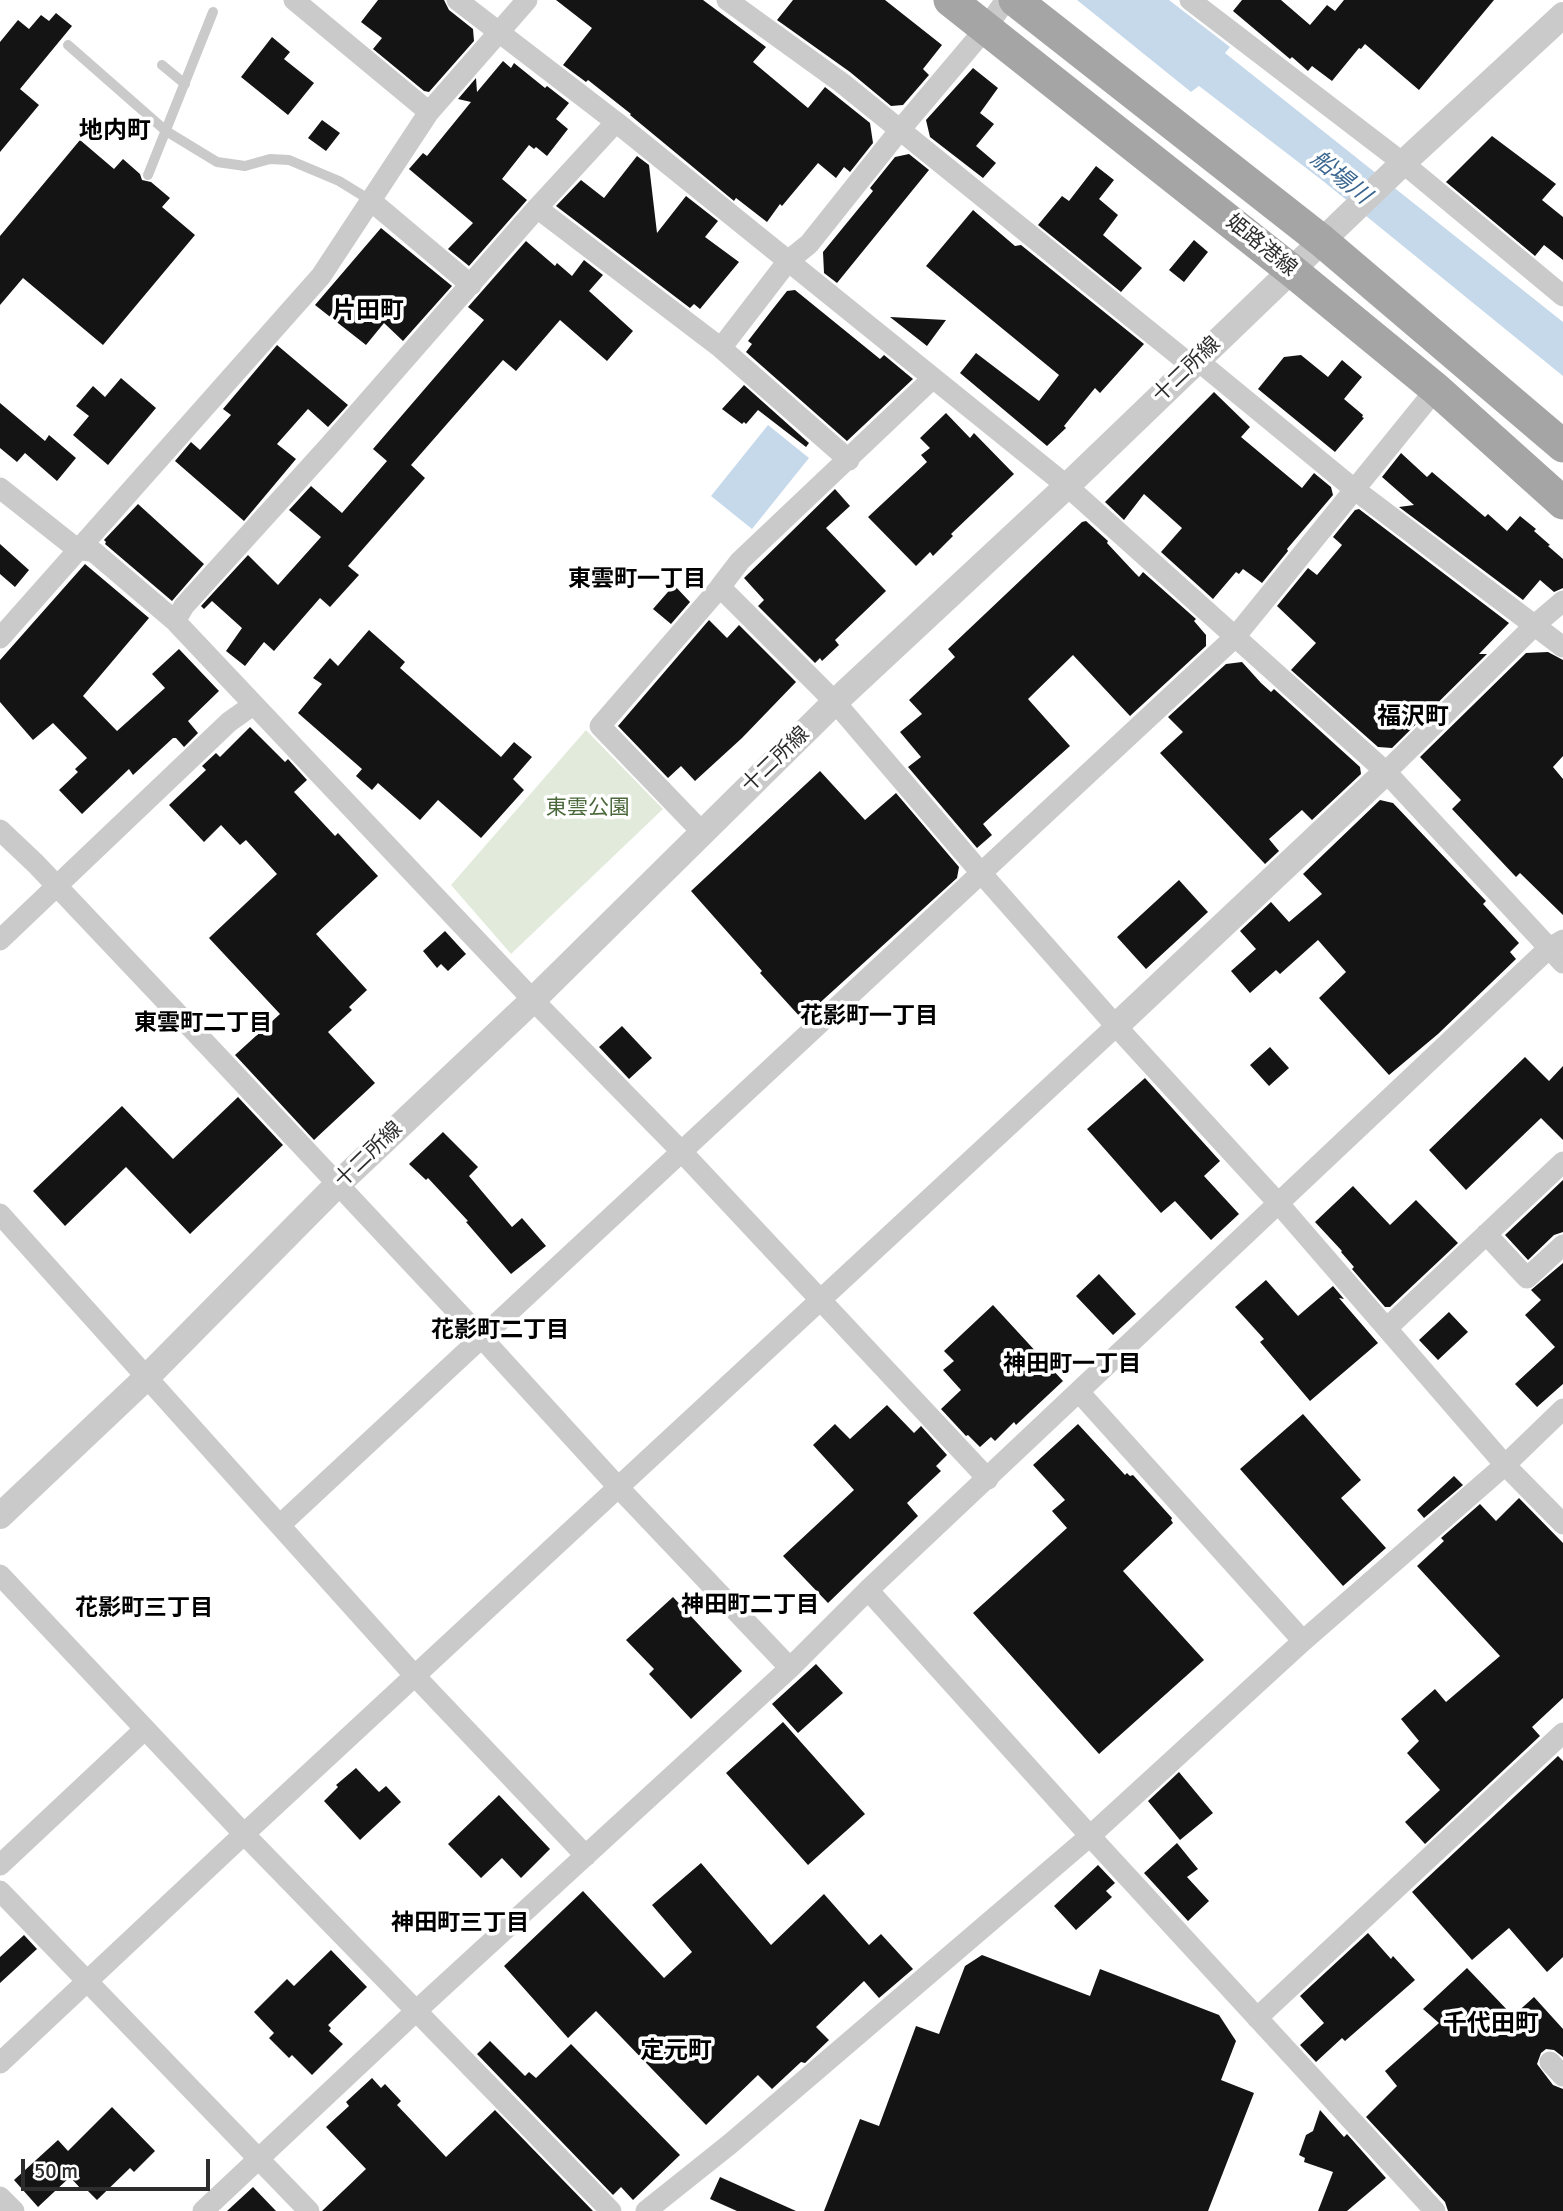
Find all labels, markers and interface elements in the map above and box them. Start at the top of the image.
district label: 地内町 [79,118,151,146]
water label: 船場川 [1305,146,1375,210]
street label: 姫路港線 [1220,210,1302,282]
district label: 片田町 [332,298,404,326]
street label: 十二所線 [1148,332,1226,408]
district label: 東雲町一丁目 [568,566,706,594]
district label: 福沢町 [1377,704,1449,732]
street label: 十二所線 [737,722,815,798]
park label: 東雲公園 [546,795,630,821]
district label: 花影町一丁目 [800,1003,938,1031]
district label: 東雲町二丁目 [134,1010,272,1038]
street label: 十二所線 [330,1117,408,1193]
district label: 花影町二丁目 [431,1317,569,1345]
district label: 神田町一丁目 [1003,1351,1141,1379]
district label: 神田町二丁目 [681,1592,819,1620]
district label: 花影町三丁目 [75,1595,213,1623]
district label: 神田町三丁目 [391,1910,529,1938]
district label: 千代田町 [1443,2011,1539,2039]
district label: 定元町 [640,2038,712,2066]
scale bar [24,2144,214,2188]
text: 50 m [34,2158,78,2184]

